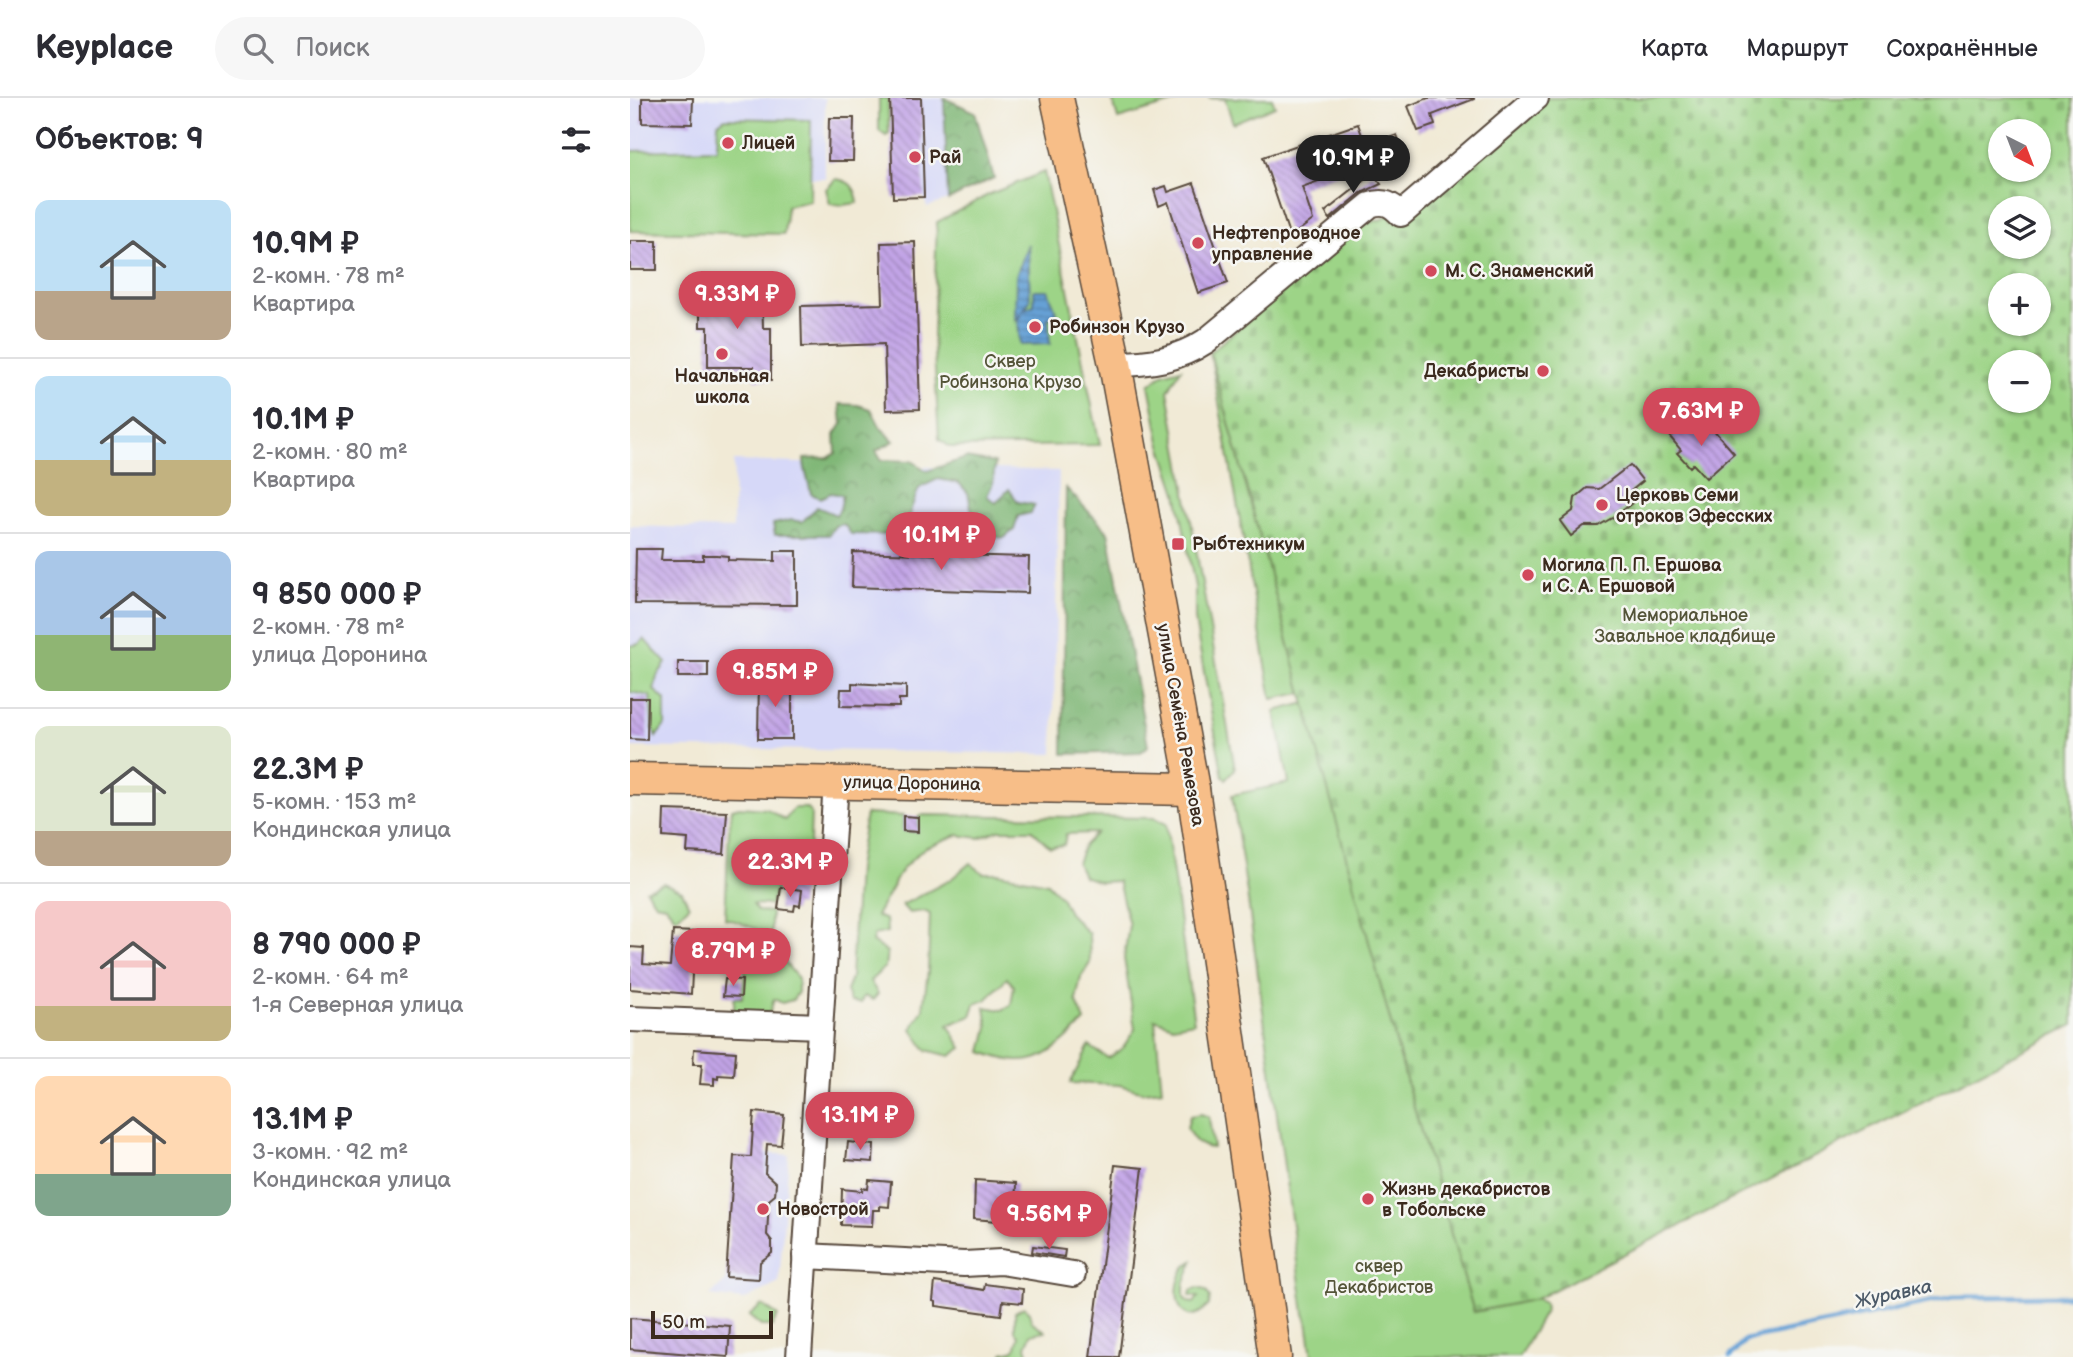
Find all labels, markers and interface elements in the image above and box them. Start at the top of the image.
search box [215,17,705,80]
text: Keyplace [35,28,173,68]
icon: search [239,29,277,67]
text: Поиск [295,33,370,64]
text: Карта [1641,34,1708,63]
text: Маршрут [1746,34,1848,63]
text: Сохранённые [1886,34,2038,63]
north arrow [1988,119,2051,182]
map controls [1988,119,2051,413]
icon: filters [557,121,595,159]
text: Объектов: 9 [35,122,204,158]
place label: Лицей [741,133,795,154]
marker: Лицей [720,135,736,151]
pin: 10.9M ₽ [1288,136,1418,195]
text: 10.9M ₽ [1312,144,1394,172]
place label: Рай [929,147,961,168]
marker: Рай [907,149,923,165]
button: layers [1988,196,2051,259]
place label: Нефтепроводное управление [1212,223,1360,265]
text: 10.9M ₽ [252,226,359,262]
icon: home [91,228,175,312]
marker: Нефтепроводное управление [1190,235,1206,251]
place label: М. С. Знаменский [1445,261,1594,282]
text: 2-комн. · 78 m² [252,262,405,290]
marker: М. С. Знаменский [1423,263,1439,279]
pin: 9.33M ₽ [672,272,802,331]
button: + [1988,273,2051,336]
text: 9.33M ₽ [695,280,779,308]
text: Квартира [252,290,355,318]
place label: Робинзон Крузо [1049,317,1185,338]
marker: Робинзон Крузо [1027,319,1043,335]
marker: Начальная школа [714,346,730,362]
button: − [1988,350,2051,413]
park label: Сквер Робинзона Крузо [939,351,1081,393]
place label: Декабристы [1424,361,1529,382]
marker: Декабристы [1535,363,1551,379]
place label: Начальная школа [675,366,769,408]
pin: 7.63M ₽ [1636,388,1766,448]
text: 7.63M ₽ [1659,397,1743,425]
text: 10.1M ₽ [252,402,354,438]
icon: home [91,404,175,488]
text: 2-комн. · 80 m² [252,438,408,466]
text: Квартира [252,466,355,494]
place label: Церковь Семи отроков Эфесских [1616,485,1773,527]
marker: Церковь Семи отроков Эфесских [1594,497,1610,513]
pin: 10.1M ₽ [876,512,1006,572]
text: 10.1M ₽ [902,521,980,549]
place label: Рыбтехникум [1192,534,1305,555]
marker: Рыбтехникум [1170,536,1186,552]
place label: Могила П. П. Ершова и С. А. Ершовой [1542,555,1722,597]
marker: Могила П. П. Ершова и С. А. Ершовой [1520,567,1536,583]
text: 9 850 000 ₽ [252,577,421,613]
icon: home [91,579,175,663]
park label: Мемориальное Завальное кладбище [1595,605,1775,647]
text: 2-комн. · 78 m² [252,613,405,641]
street label: улица Семёна Ремезова [1152,622,1209,829]
text: улица Доронина [252,641,428,669]
pin: 9.85M ₽ [710,650,840,709]
text: 9.85M ₽ [732,658,818,686]
text: 22.3M ₽ [252,752,363,788]
icon: home [91,754,175,838]
street label: улица Доронина [843,772,981,795]
text: 5-комн. · 153 m² [252,788,417,816]
text: Кондинская улица [252,816,451,844]
pin: 22.3M ₽ [725,840,855,899]
text: 22.3M ₽ [747,848,833,876]
text: 8 790 000 ₽ [252,927,421,963]
pin: 8.79M ₽ [668,928,798,988]
icon: home [91,929,175,1013]
text: 8.79M ₽ [691,937,775,965]
text: 2-комн. · 64 m² [252,963,409,991]
text: 1-я Северная улица [252,991,464,1019]
pin: 13.1M ₽ [795,1093,925,1152]
text: 13.1M ₽ [821,1101,899,1129]
text: 13.1M ₽ [252,1102,353,1138]
icon: home [91,1104,175,1188]
text: 3-комн. · 92 m² [252,1138,408,1166]
text: Кондинская улица [252,1166,451,1194]
place label: Жизнь декабристов в Тобольске [1382,1179,1550,1221]
marker: Жизнь декабристов в Тобольске [1360,1191,1376,1207]
pin: 9.56M ₽ [984,1192,1114,1251]
place label: Новострой [777,1199,869,1220]
text: 9.56M ₽ [1006,1200,1092,1228]
marker: Новострой [755,1201,771,1217]
park label: сквер Декабристов [1325,1256,1434,1298]
water label: Журавка [1851,1275,1934,1314]
scale bar [651,1308,774,1340]
text: 50 m [662,1311,705,1334]

